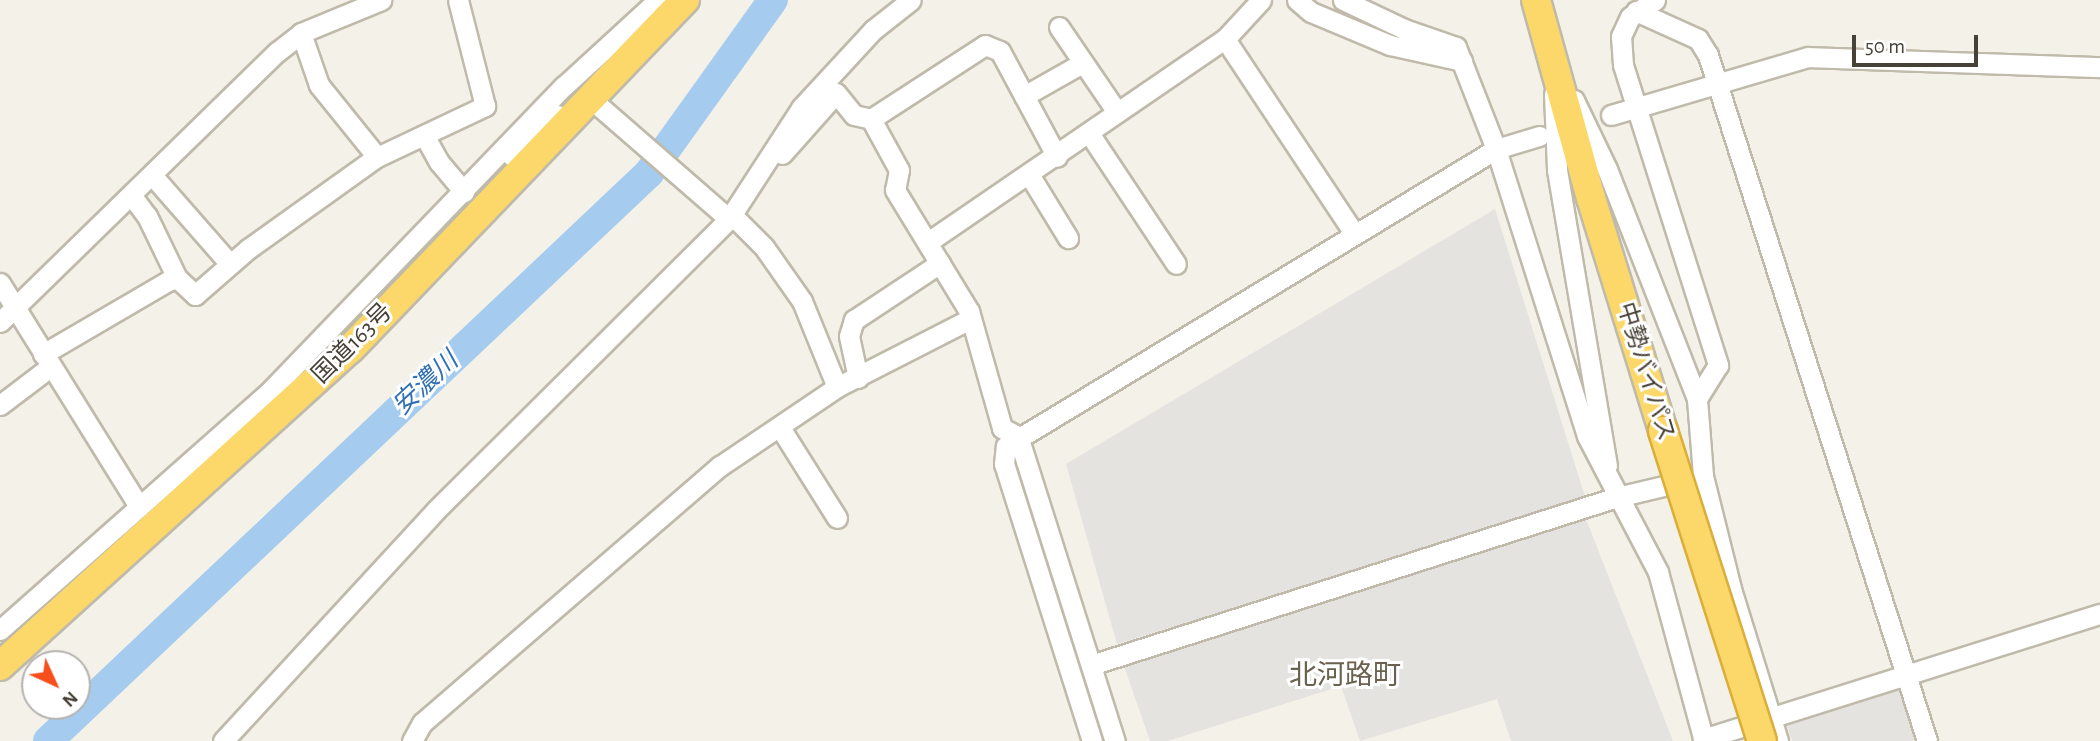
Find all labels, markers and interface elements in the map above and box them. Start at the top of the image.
scale bar [1855,21,1981,65]
text: 50 m [1865,36,1905,57]
street label: 国道163号 [307,298,399,390]
street label: 中勢バイパス [1610,299,1680,445]
water label: 安濃川 [387,346,465,422]
north arrow [21,650,91,720]
district label: 北河路町 [1289,659,1401,693]
text: N [58,687,81,710]

